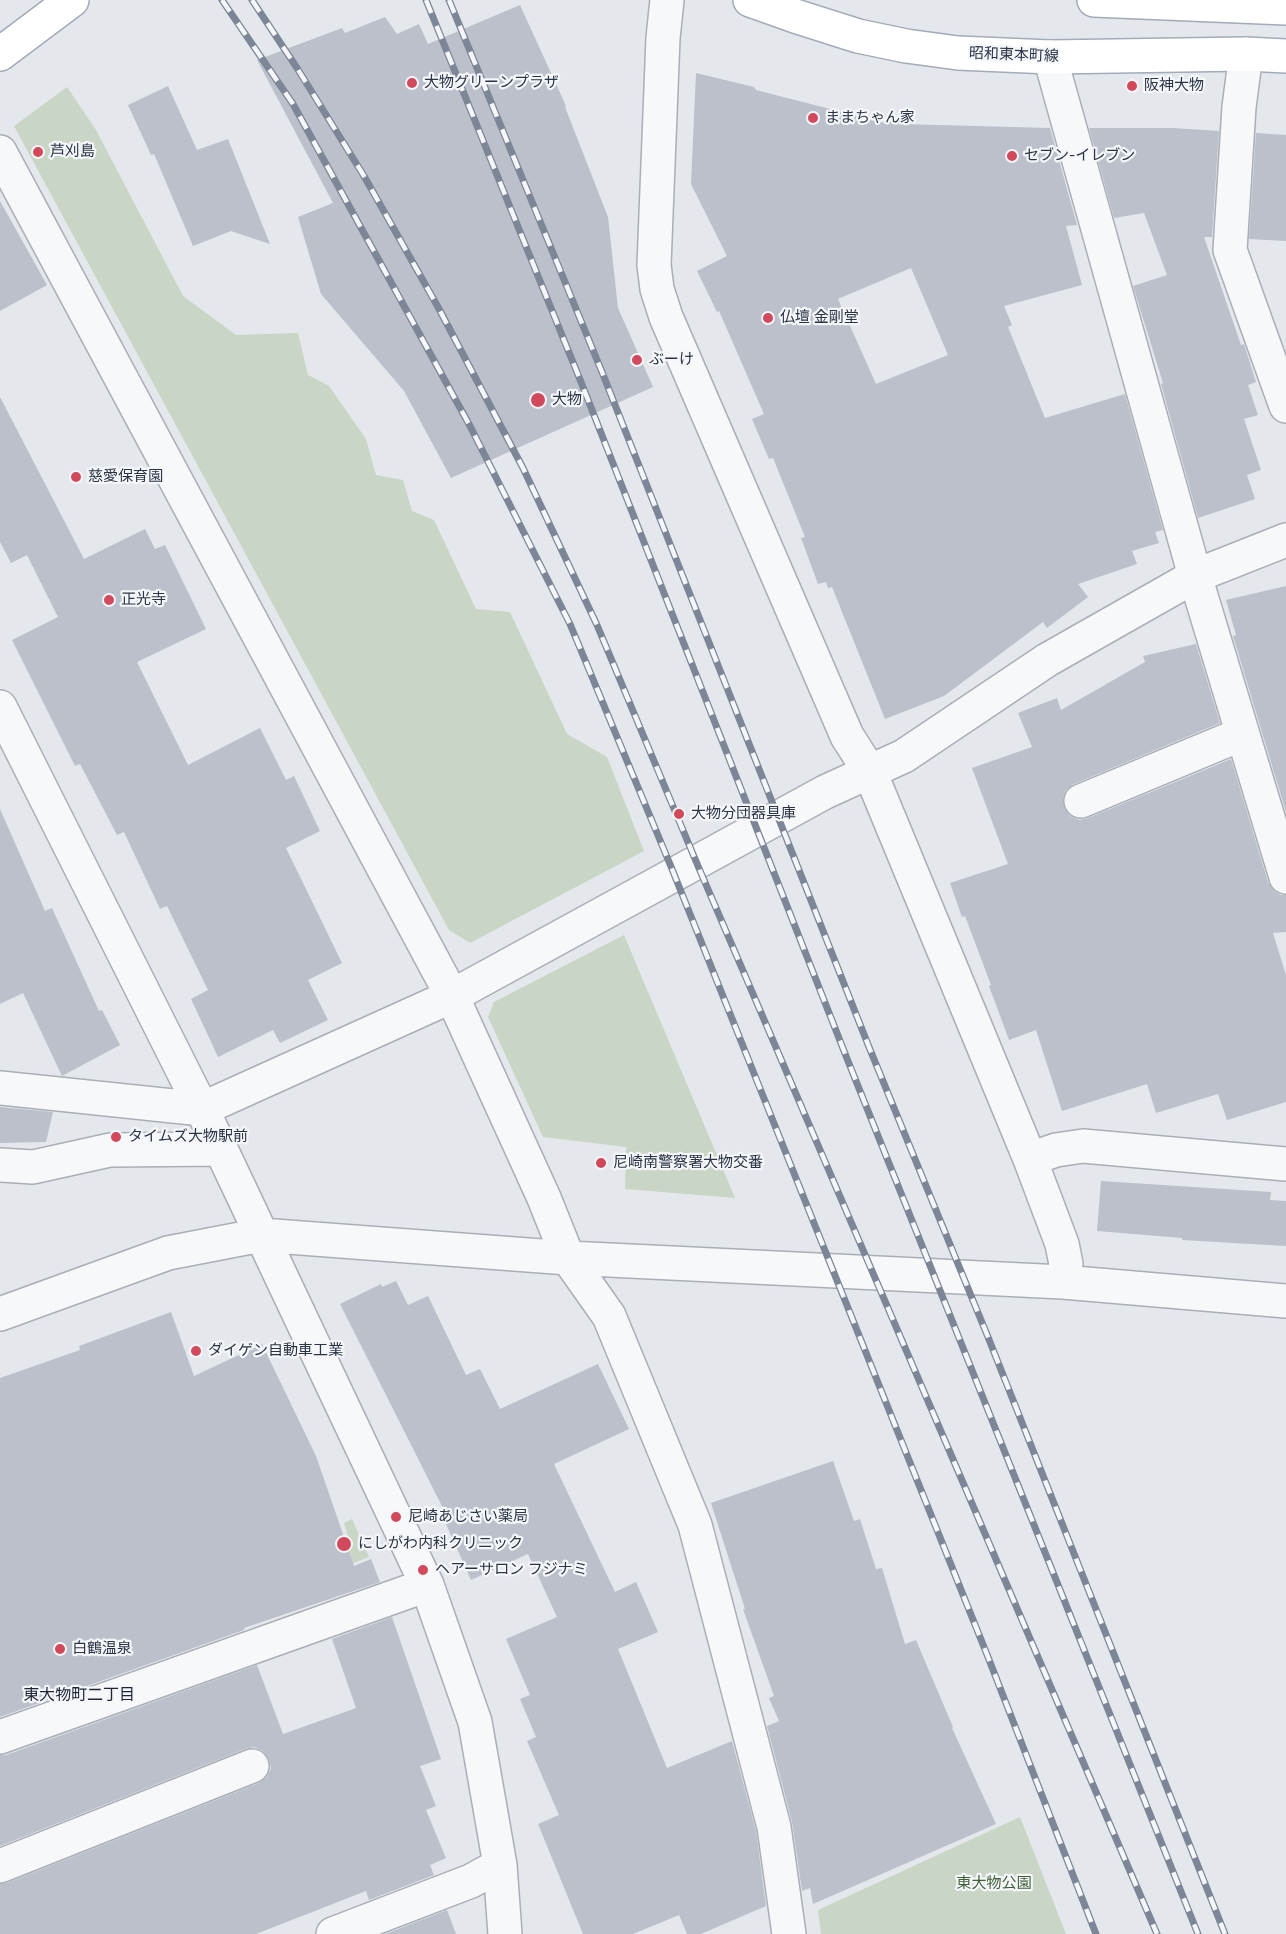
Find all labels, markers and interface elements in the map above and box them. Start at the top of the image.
street label: 昭和東本町線 [969,44,1059,66]
place label: 大物グリーンプラザ [424,74,559,92]
marker: 大物グリーンプラザ [405,76,419,90]
place label: 阪神大物 [1144,77,1204,95]
marker: 阪神大物 [1125,79,1139,93]
place label: ままちゃん家 [825,109,915,127]
marker: ままちゃん家 [806,111,820,125]
place label: 芦刈島 [50,143,95,161]
marker: 芦刈島 [31,145,45,159]
place label: セブン-イレブン [1024,147,1135,165]
marker: セブン-イレブン [1005,149,1019,163]
place label: 仏壇 金剛堂 [780,309,859,327]
marker: 仏壇 金剛堂 [761,311,775,325]
place label: ぶーけ [649,351,694,369]
marker: ぶーけ [630,353,644,367]
marker: 大物 [529,391,547,409]
place label: 大物 [552,391,582,409]
place label: 慈愛保育園 [88,468,163,486]
marker: 慈愛保育園 [69,470,83,484]
place label: 正光寺 [121,591,166,609]
marker: 正光寺 [102,593,116,607]
place label: 大物分団器具庫 [691,805,796,823]
marker: 大物分団器具庫 [672,807,686,821]
place label: タイムズ大物駅前 [128,1128,248,1146]
marker: タイムズ大物駅前 [109,1130,123,1144]
place label: 尼崎南警察署大物交番 [613,1154,763,1172]
marker: 尼崎南警察署大物交番 [594,1156,608,1170]
place label: ダイゲン自動車工業 [208,1342,343,1360]
marker: ダイゲン自動車工業 [189,1344,203,1358]
place label: 尼崎あじさい薬局 [408,1508,528,1526]
marker: 尼崎あじさい薬局 [389,1510,403,1524]
marker: にしがわ内科クリニック [335,1535,353,1553]
place label: にしがわ内科クリニック [358,1535,523,1553]
place label: ヘアーサロン フジナミ [435,1561,588,1579]
marker: ヘアーサロン フジナミ [416,1563,430,1577]
place label: 白鶴温泉 [72,1640,132,1658]
marker: 白鶴温泉 [53,1642,67,1656]
district label: 東大物町二丁目 [23,1685,135,1705]
park label: 東大物公園 [957,1875,1031,1893]

